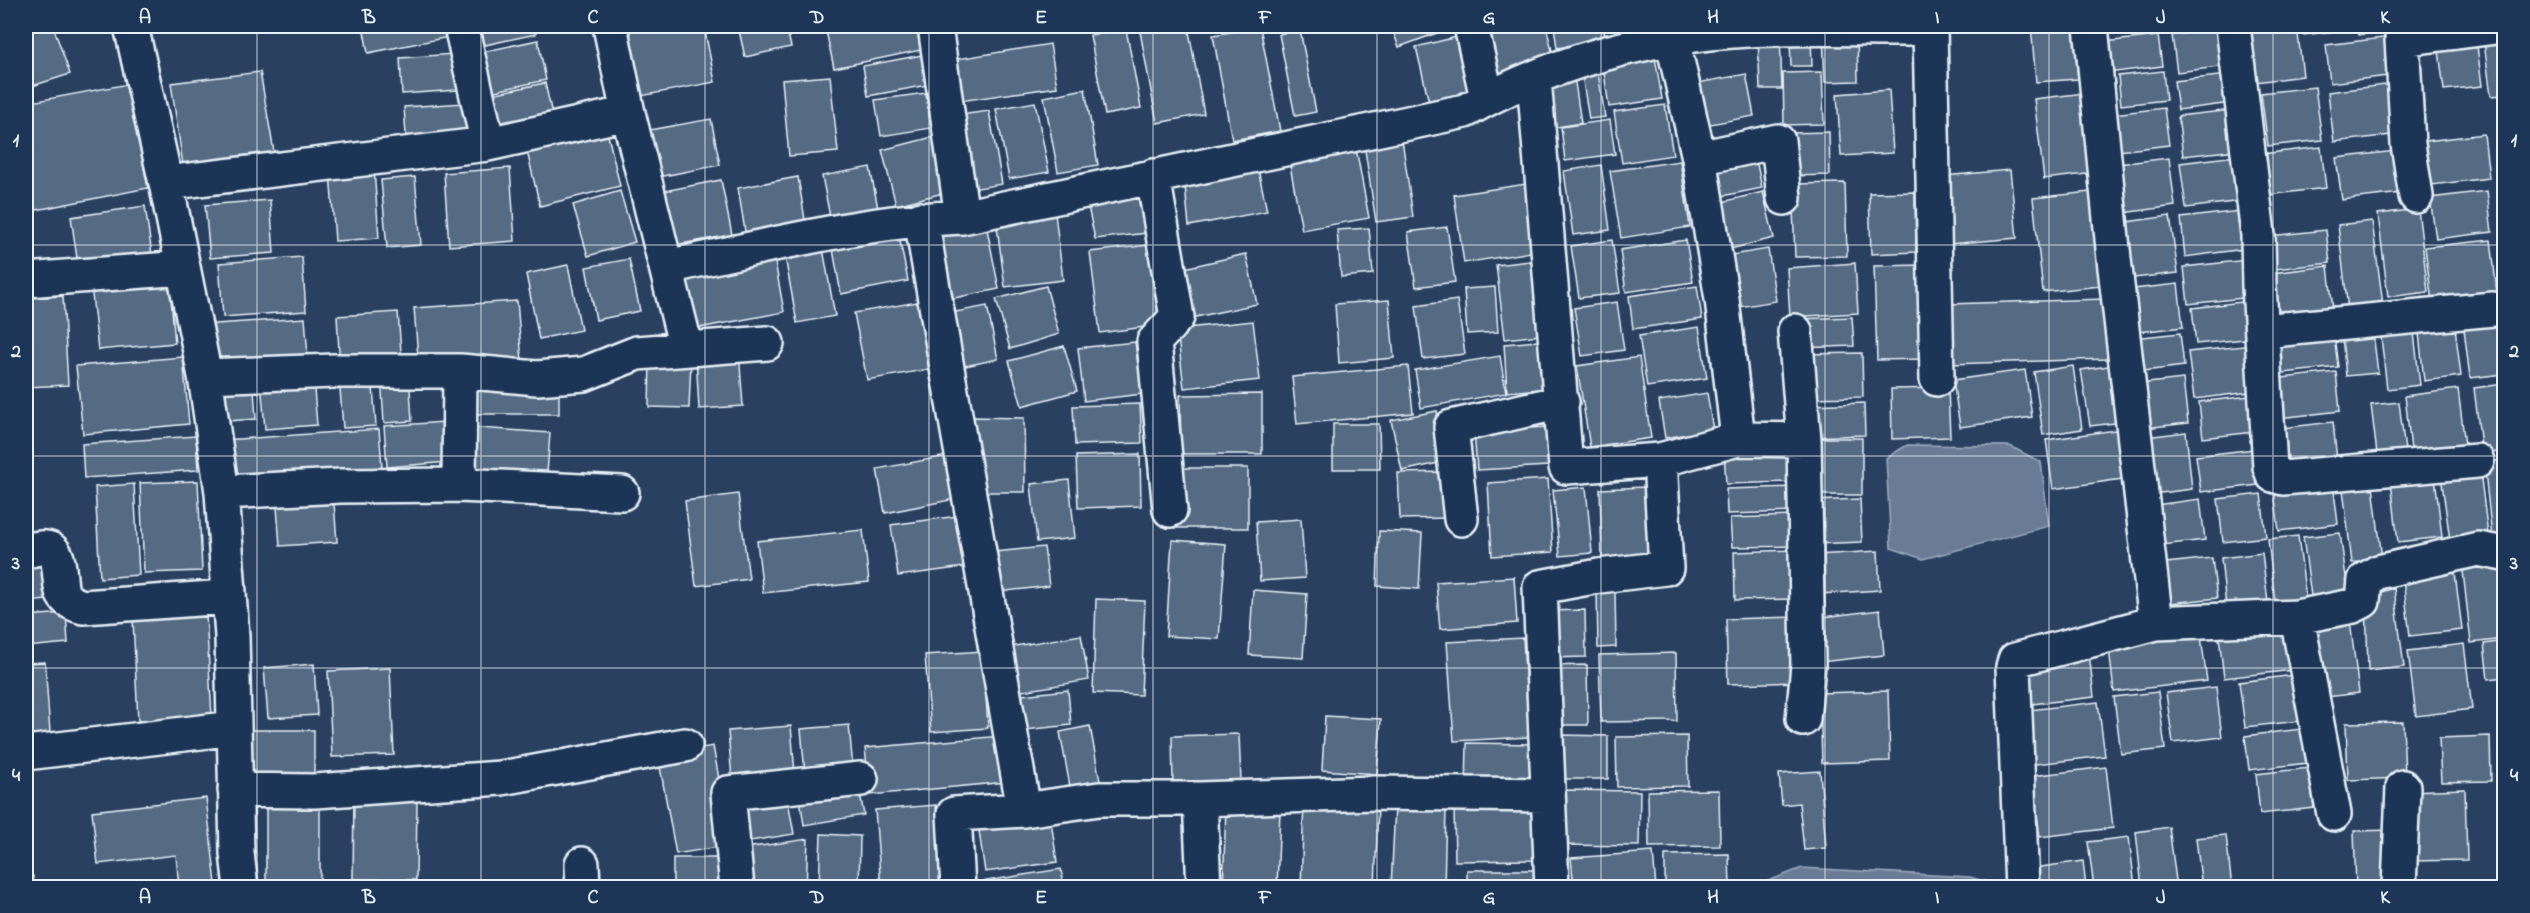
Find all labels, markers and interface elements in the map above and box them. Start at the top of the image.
text: A [139,4,151,33]
text: B [361,4,376,33]
text: C [588,4,599,33]
text: D [809,4,824,33]
text: E [1035,4,1047,33]
text: F [1258,4,1272,33]
text: G [1483,4,1496,33]
text: H [1707,4,1719,33]
text: I [1935,4,1940,33]
text: J [2156,4,2166,33]
text: K [2380,4,2391,33]
text: 1 [13,127,20,156]
text: 1 [2511,127,2518,156]
text: 2 [10,338,21,367]
text: 2 [2508,338,2519,367]
text: 3 [11,550,20,579]
text: 3 [2509,550,2518,579]
text: 4 [12,762,21,791]
text: 4 [2510,762,2519,791]
text: A [139,884,151,913]
text: B [361,884,376,913]
text: C [588,884,599,913]
text: D [809,884,824,913]
text: E [1035,884,1047,913]
text: F [1258,884,1272,913]
text: G [1483,884,1496,913]
text: H [1707,884,1719,913]
text: I [1935,884,1940,913]
text: J [2156,884,2166,913]
text: K [2380,884,2391,913]

